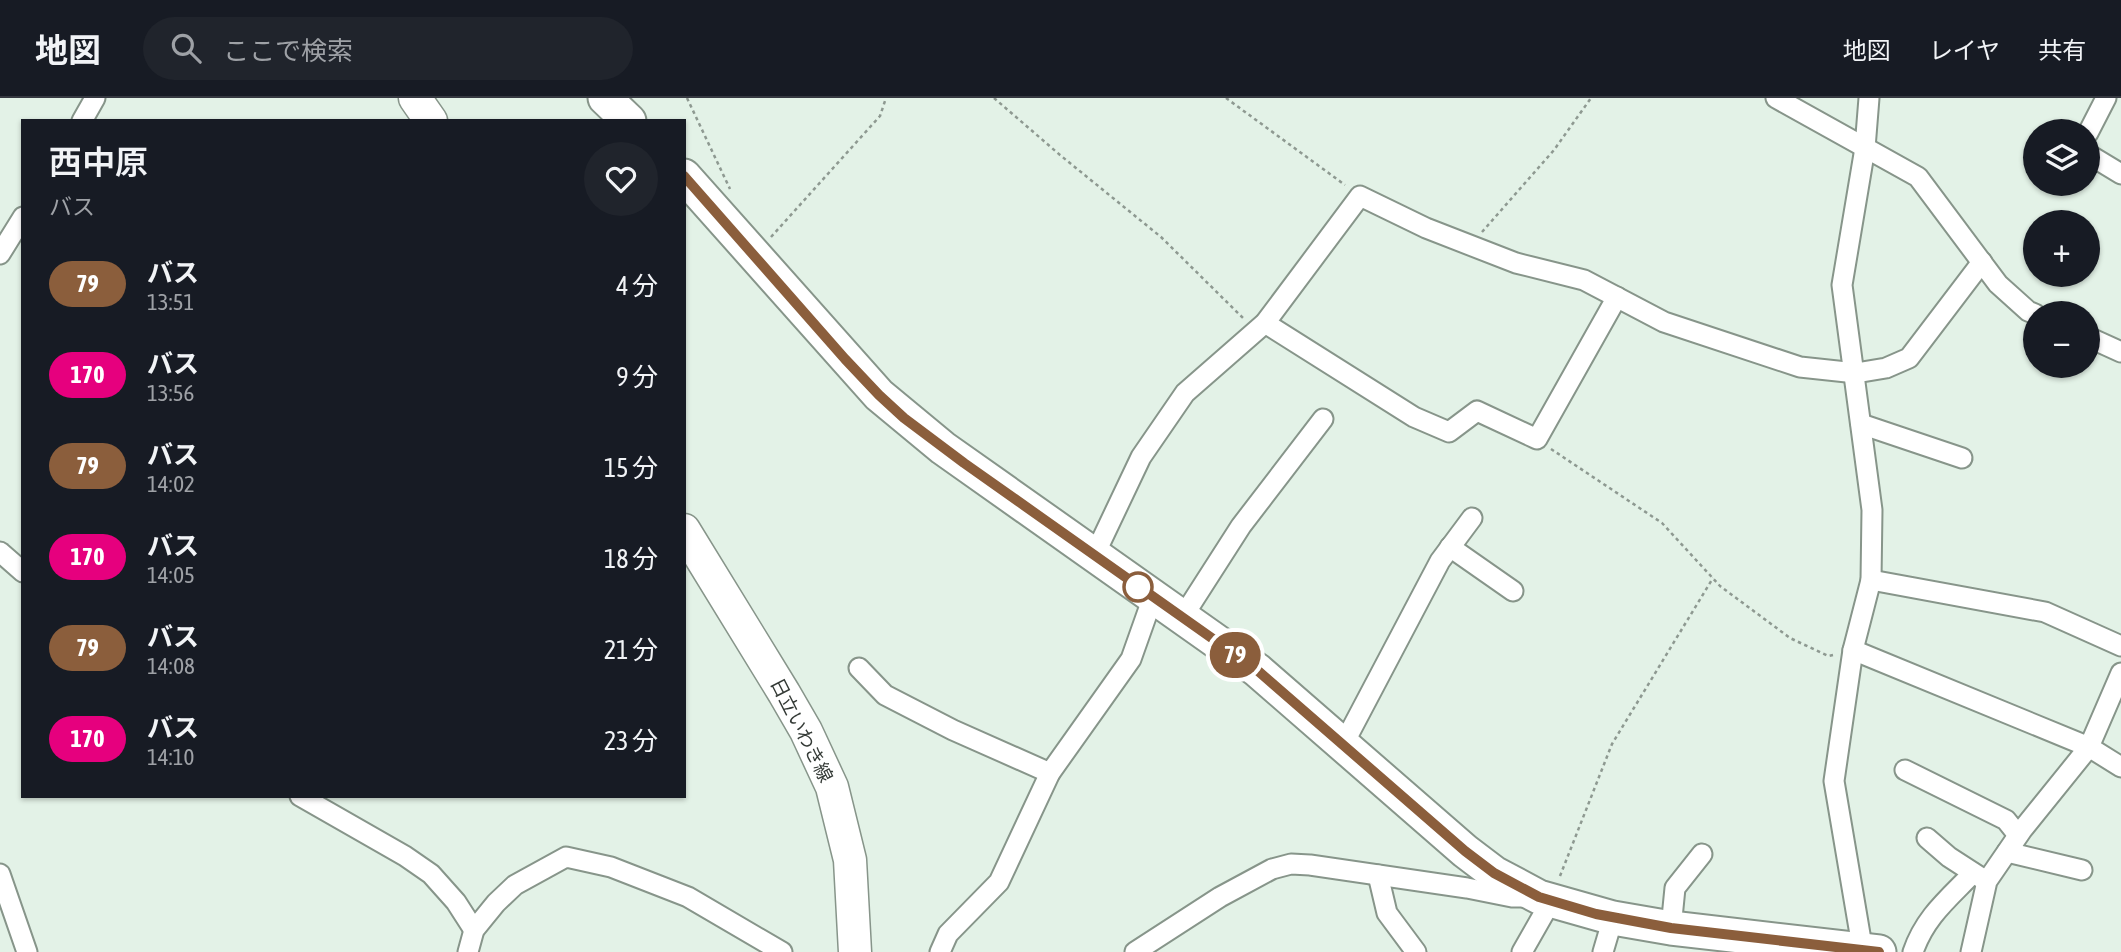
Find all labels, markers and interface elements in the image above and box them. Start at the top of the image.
search box [143,17,633,80]
icon: search [167,29,205,67]
text: 地図 [35,31,101,69]
text: ここで検索 [223,36,353,66]
text: 地図 [1843,37,1891,64]
text: レイヤ [1929,37,2000,64]
text: 共有 [2038,37,2086,64]
map controls [2023,119,2100,378]
button: layers [2023,119,2100,196]
button: heart [584,142,658,216]
text: 西中原 [49,143,148,181]
text: バス [49,194,95,220]
button: + [2023,210,2100,287]
text: バス [147,258,199,288]
text: 79 [76,270,99,297]
text: 4 分 [616,271,658,301]
text: 13:51 [147,289,194,315]
button: − [2023,301,2100,378]
text: バス [147,349,199,379]
text: 170 [71,361,104,388]
text: 9 分 [616,362,658,392]
text: 13:56 [147,380,194,406]
text: バス [147,440,199,470]
text: 79 [76,452,99,479]
text: 15 分 [604,453,658,483]
text: 14:02 [147,471,195,497]
text: バス [147,531,199,561]
text: 170 [71,543,104,570]
text: 18 分 [604,544,658,574]
text: 14:05 [147,562,195,588]
unlabelled marker [1123,572,1153,602]
text: バス [147,622,199,652]
line badge: 79 [1204,632,1266,678]
text: 79 [76,634,99,661]
text: 21 分 [604,635,658,665]
text: 79 [1224,641,1246,668]
text: 14:08 [147,653,195,679]
street label: 日立いわき線 [766,674,838,786]
text: バス [147,713,199,743]
text: 170 [71,725,104,752]
text: 23 分 [604,726,658,756]
text: 14:10 [147,744,194,770]

